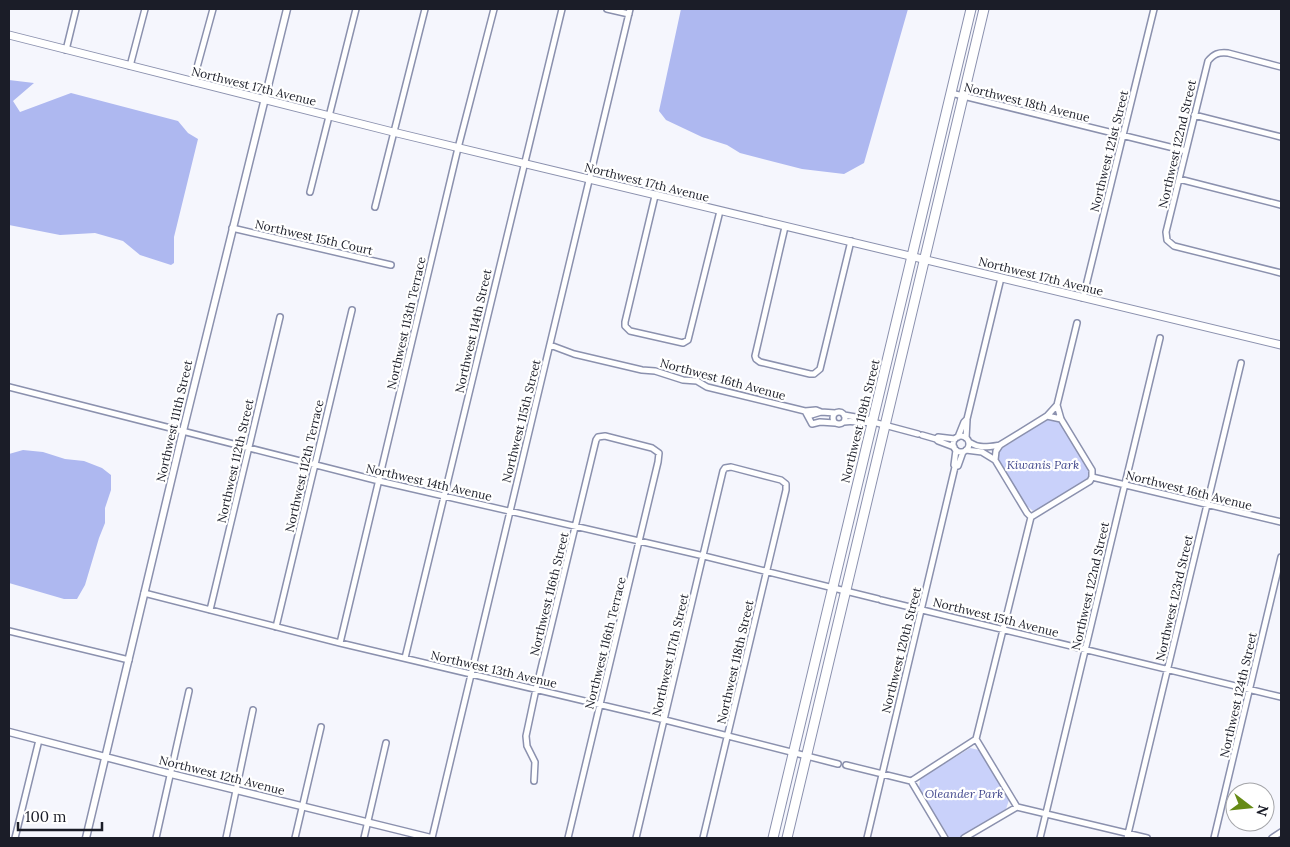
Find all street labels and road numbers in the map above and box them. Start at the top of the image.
street label: Northwest 17th Avenue [190,63,318,109]
street label: Northwest 122nd Street [1155,78,1199,210]
street label: Northwest 18th Avenue [962,79,1092,125]
street label: Northwest 121st Street [1087,88,1131,213]
street label: Northwest 17th Avenue [583,159,711,205]
street label: Northwest 15th Court [253,216,375,258]
street label: Northwest 17th Avenue [977,253,1105,299]
street label: Northwest 113th Terrace [383,255,429,391]
street label: Northwest 114th Street [451,267,495,394]
street label: Northwest 16th Avenue [659,355,788,403]
street label: Northwest 115th Street [498,357,544,484]
street label: Northwest 119th Street [837,357,883,484]
street label: Northwest 111th Street [153,358,195,483]
street label: Northwest 112th Street [213,397,257,524]
street label: Northwest 112th Terrace [281,398,327,534]
street label: Northwest 14th Avenue [364,460,494,504]
street label: Northwest 16th Avenue [1124,467,1254,513]
street label: Northwest 122nd Street [1068,520,1112,652]
street label: Northwest 116th Street [526,530,572,657]
street label: Northwest 123rd Street [1152,533,1196,663]
street label: Northwest 116th Terrace [581,575,629,711]
street label: Northwest 120th Street [878,585,924,715]
street label: Northwest 117th Street [649,592,692,718]
street label: Northwest 15th Avenue [932,594,1061,640]
street label: Northwest 118th Street [713,598,757,726]
street label: Northwest 124th Street [1216,630,1260,759]
street label: Northwest 13th Avenue [429,647,559,691]
street label: Northwest 12th Avenue [158,752,287,798]

